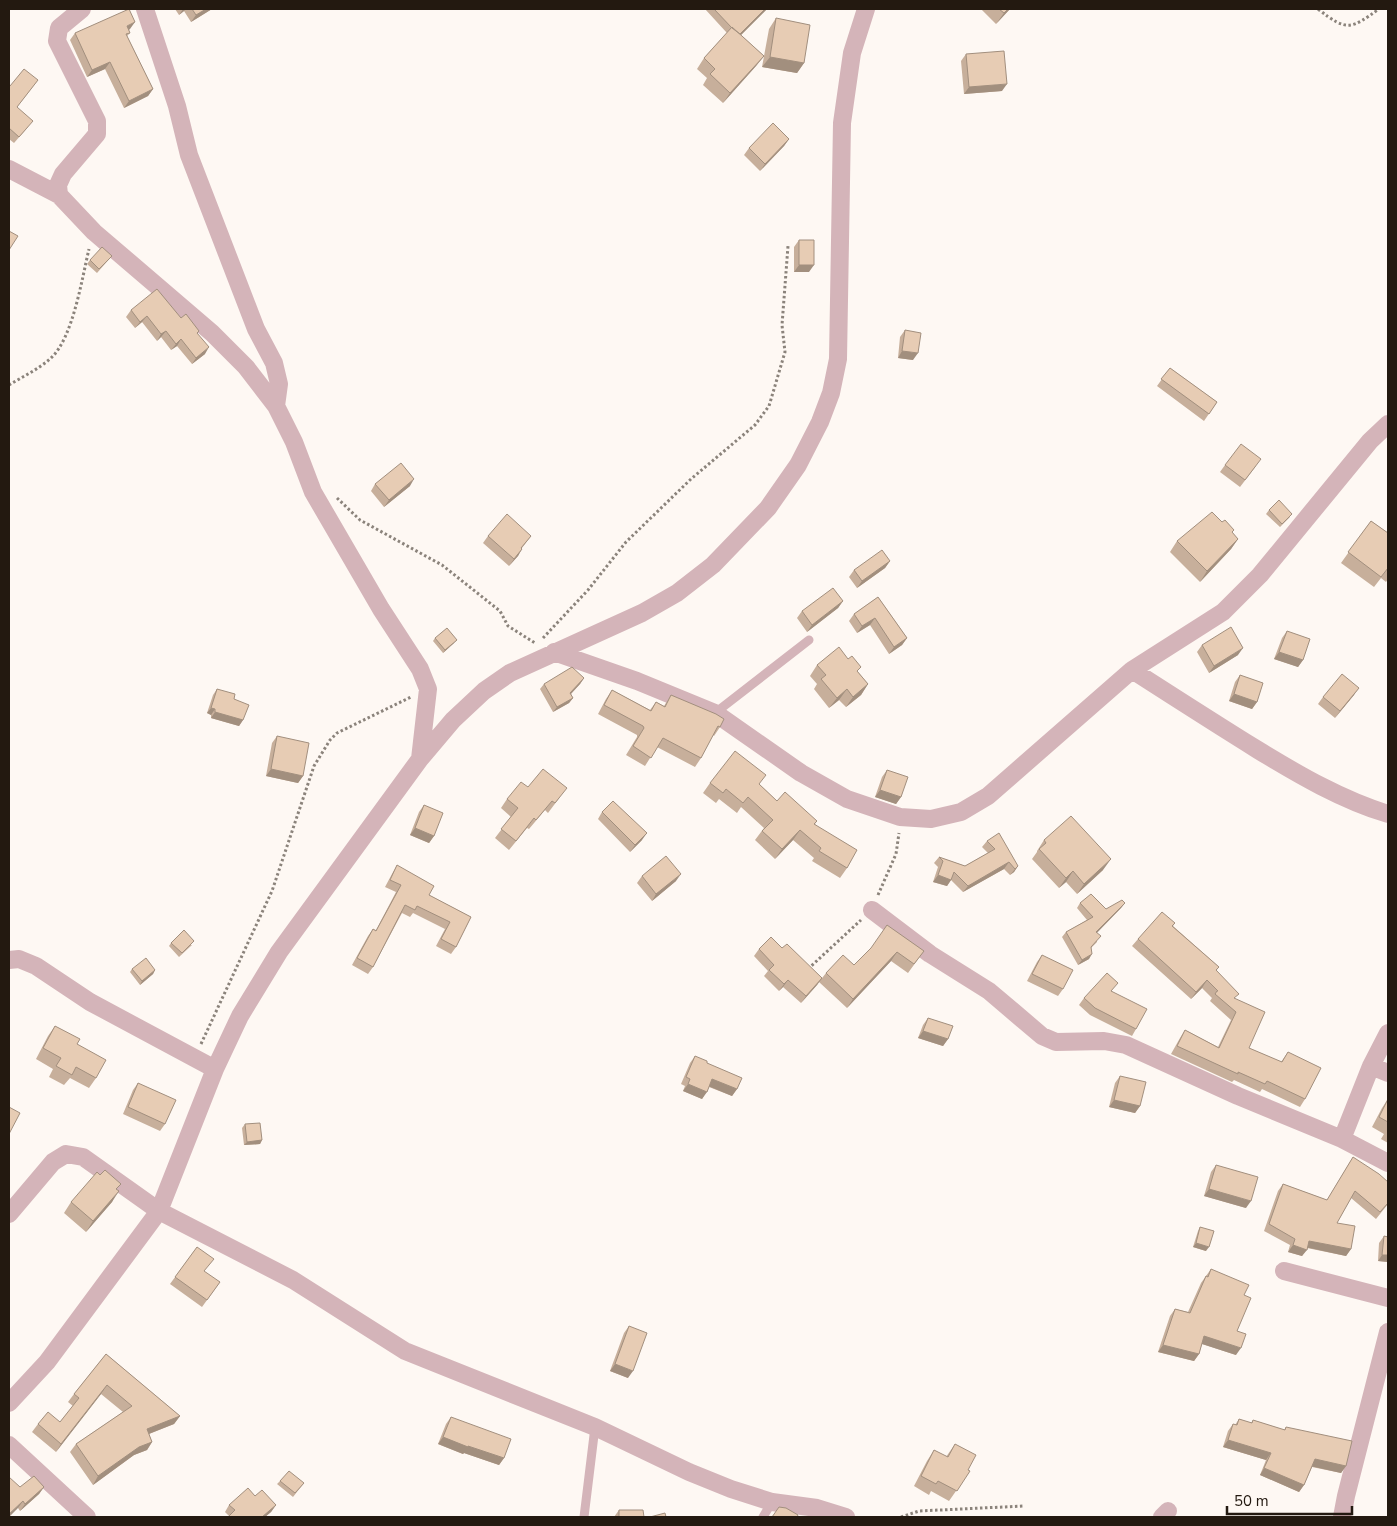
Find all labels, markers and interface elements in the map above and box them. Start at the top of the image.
scale bar [1227,1484,1352,1516]
text: 50 m [1234,1491,1269,1511]

